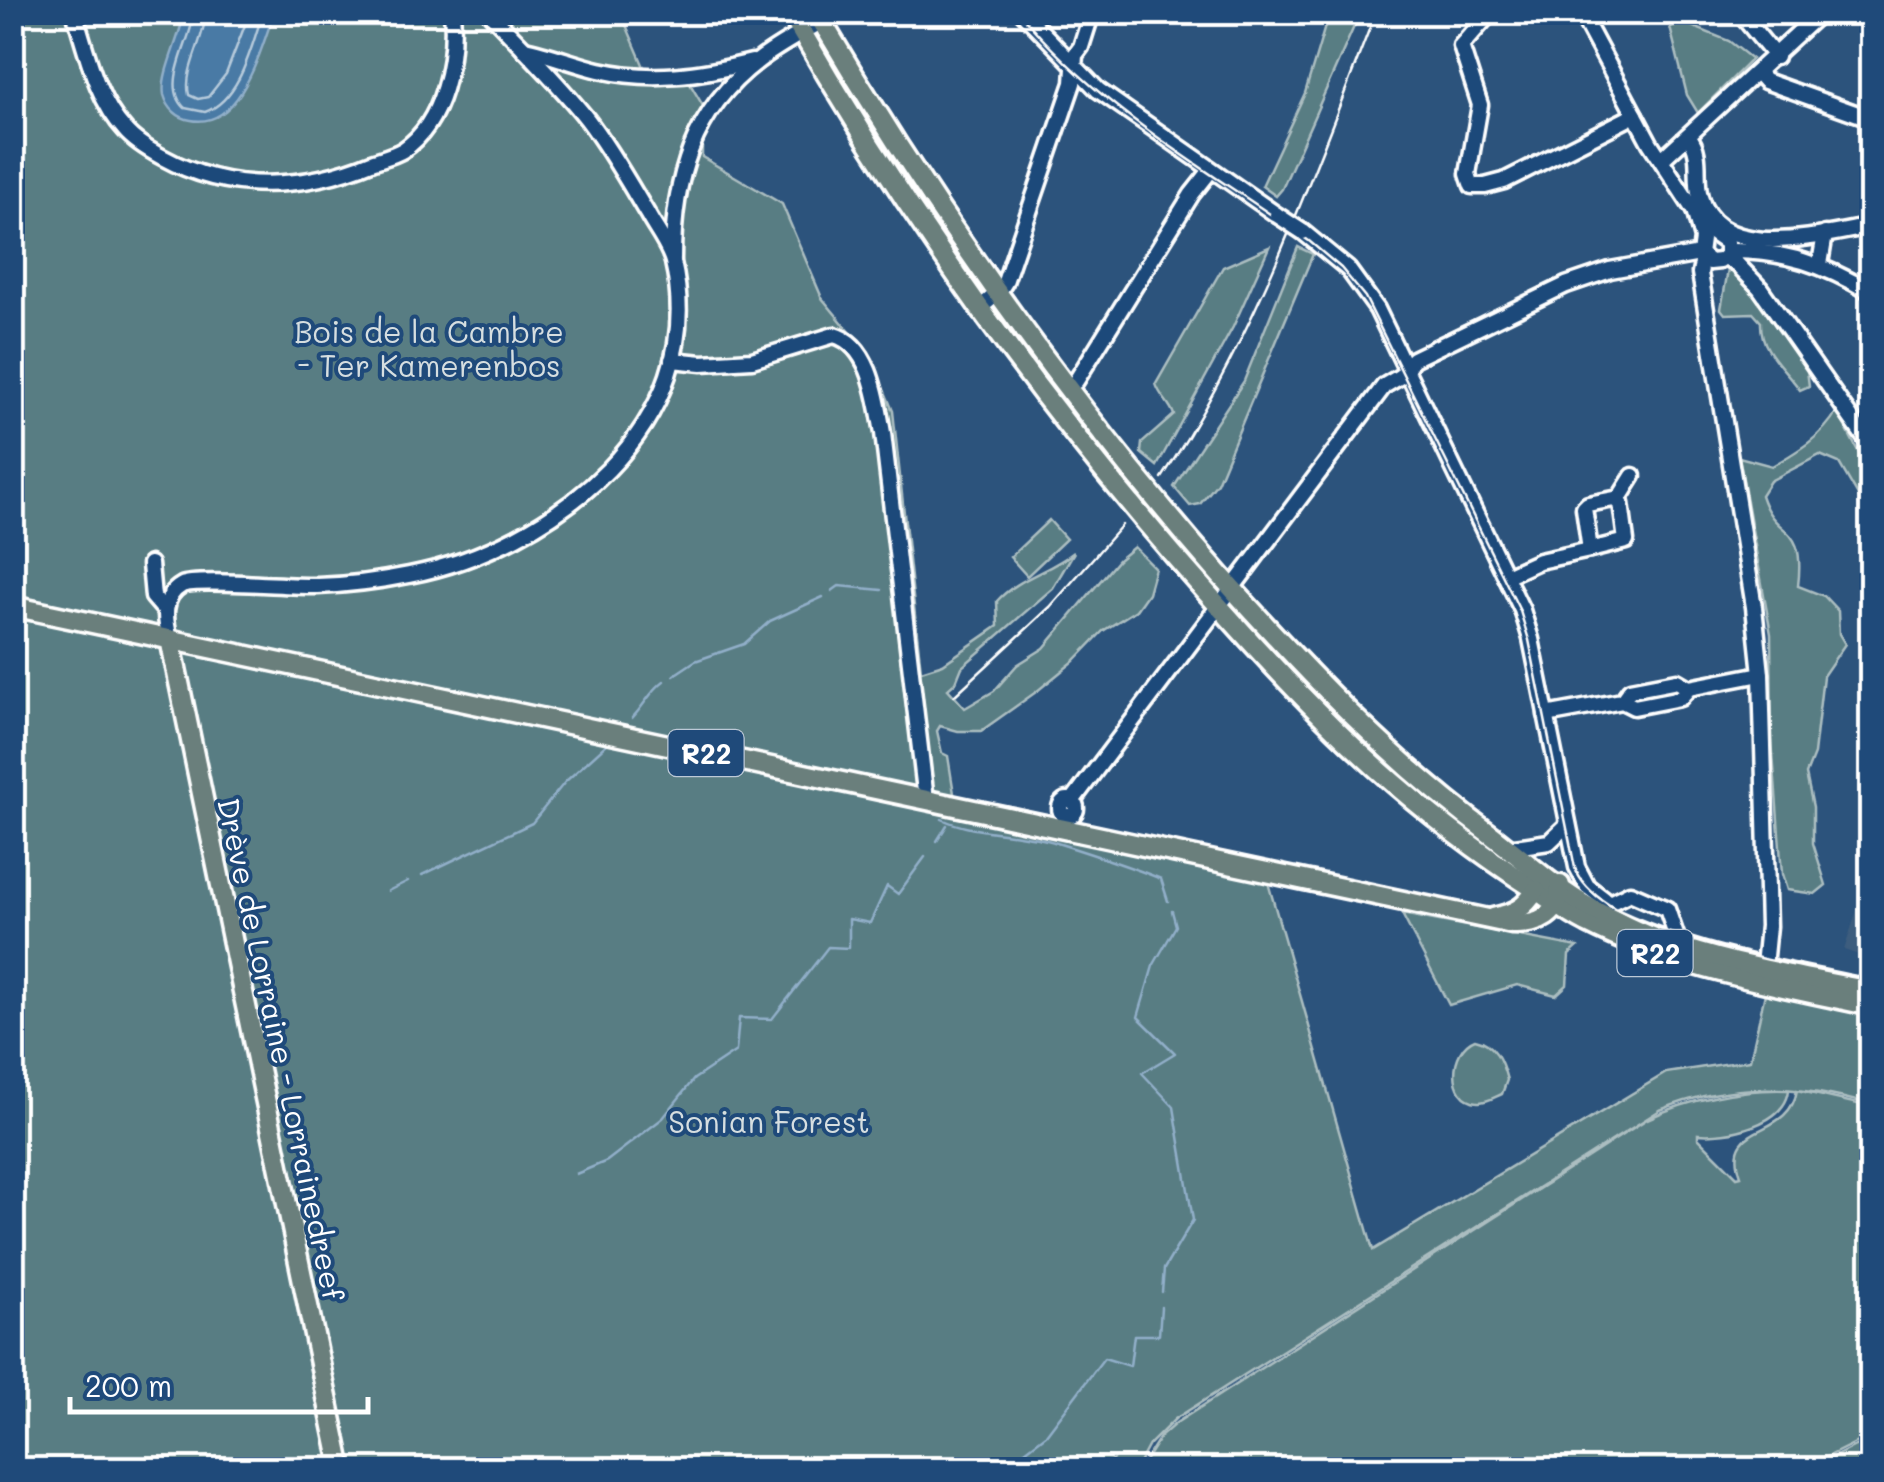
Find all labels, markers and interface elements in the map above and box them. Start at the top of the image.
park label: Bois de la Cambre - Ter Kamerenbos [294,311,564,385]
road number: R22 [668,730,744,776]
street label: Drève de Lorraine - Lorrainedreef [209,794,355,1305]
road number: R22 [1618,930,1692,976]
park label: Sonian Forest [668,1101,870,1141]
scale bar [70,1352,368,1414]
text: 200 m [85,1365,172,1405]

